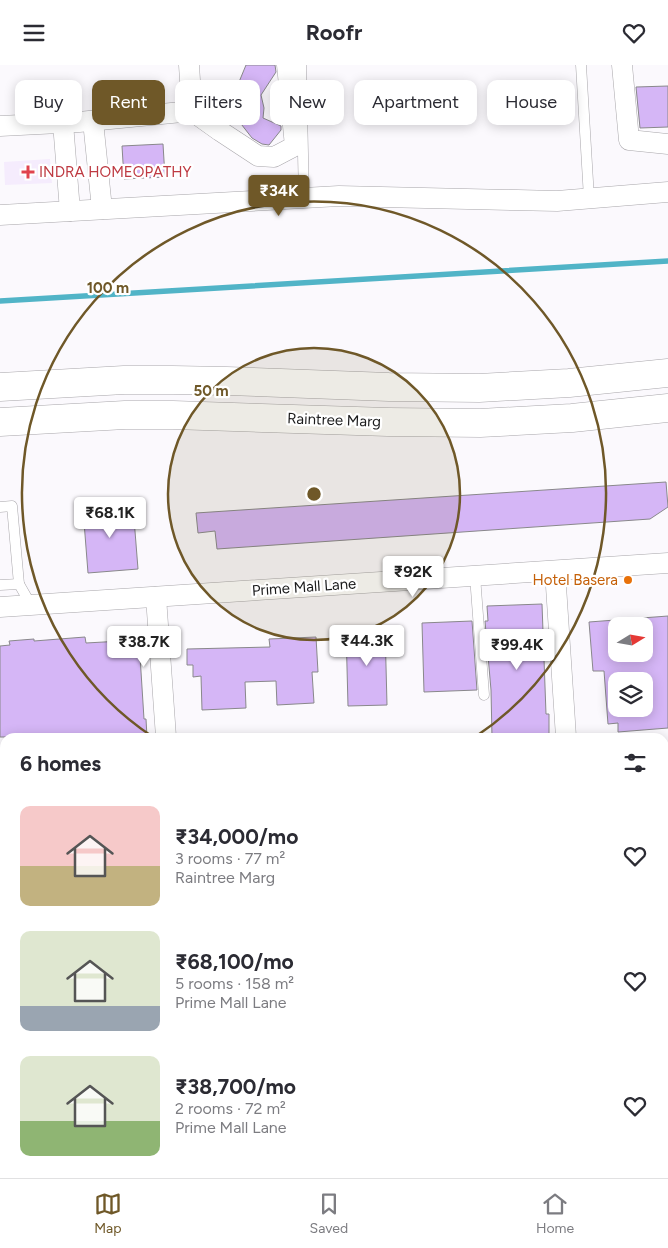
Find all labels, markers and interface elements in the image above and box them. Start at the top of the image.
icon: menu [20,19,48,47]
text: Roofr [306,19,362,46]
icon: heart [620,19,648,47]
chip: Buy [15,80,82,125]
chip: Rent [92,80,165,125]
chip: Filters [175,80,260,125]
chip: New [270,80,344,125]
chip: Apartment [354,80,477,125]
chip: House [487,80,575,125]
place label: INDRA HOMEOPATHY [39,163,192,181]
marker: INDRA HOMEOPATHY [21,165,35,179]
pin: ₹34K [249,175,309,217]
text: ₹34K [259,181,299,200]
text: 100 m [87,279,129,297]
text: 50 m [193,382,229,400]
street label: Raintree Marg [287,409,381,431]
centre of rings [305,485,323,503]
pin: ₹68.1K [69,497,151,539]
text: ₹68.1K [85,503,135,522]
pin: ₹92K [383,555,443,598]
text: ₹92K [394,562,432,581]
place label: Hotel Basera [532,571,618,589]
street label: Prime Mall Lane [251,574,357,600]
marker: Hotel Basera [622,574,634,586]
north arrow [608,617,652,663]
map controls [608,617,653,717]
pin: ₹38.7K [103,625,185,668]
pin: ₹44.3K [326,625,408,667]
pin: ₹99.4K [476,629,558,671]
text: ₹44.3K [340,631,394,650]
text: ₹38.7K [118,632,170,651]
text: ₹99.4K [491,635,543,654]
button: layers [608,672,653,717]
icon: filters [621,749,649,777]
text: 6 homes [20,751,101,776]
text: ₹34,000/mo [175,824,298,849]
icon: home [60,826,120,886]
icon: heart [621,842,649,870]
text: 3 rooms · 77 m² [175,849,285,868]
text: Raintree Marg [175,868,275,887]
text: ₹68,100/mo [175,949,294,974]
icon: home [60,951,120,1011]
icon: heart [621,967,649,995]
text: 5 rooms · 158 m² [175,974,294,993]
text: Prime Mall Lane [175,993,286,1012]
text: ₹38,700/mo [175,1074,296,1099]
icon: home [60,1076,120,1136]
icon: heart [621,1092,649,1120]
text: 2 rooms · 72 m² [175,1099,286,1118]
text: Prime Mall Lane [175,1118,286,1137]
tab: Map [94,1190,122,1237]
tab: Saved [310,1190,348,1237]
tab: Home [536,1190,574,1237]

